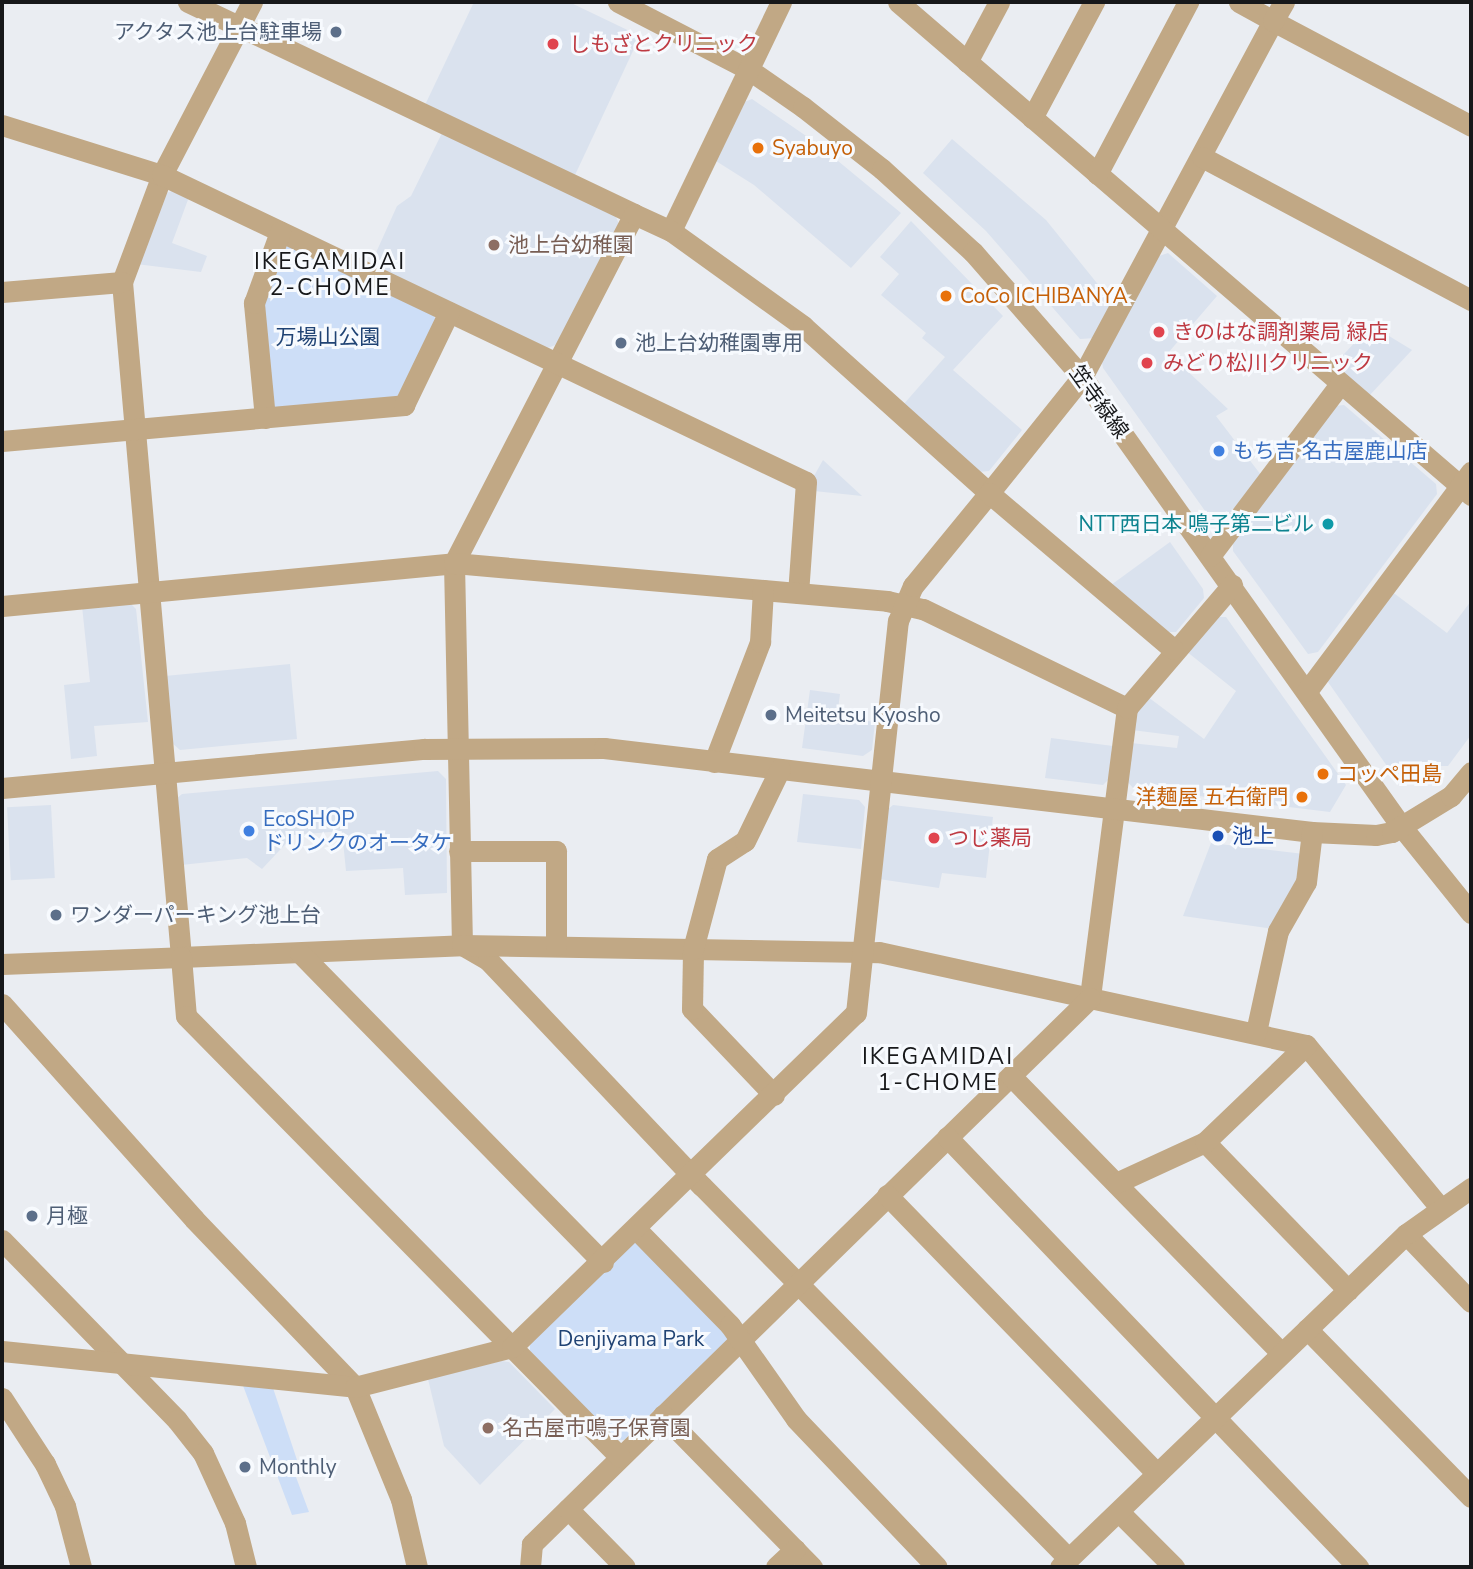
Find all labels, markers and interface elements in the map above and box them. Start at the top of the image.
place label: アクタス池上台駐車場 [112,19,322,45]
marker: アクタス池上台駐車場 [328,24,344,40]
place label: しもざとクリニック [569,31,758,57]
marker: しもざとクリニック [543,34,563,54]
place label: Syabuyo [772,135,853,161]
marker: Syabuyo [750,140,766,156]
place label: 池上台幼稚園 [508,232,634,258]
marker: 池上台幼稚園 [486,237,502,253]
district label: IKEGAMIDAI 2-CHOME [255,248,405,302]
place label: CoCo ICHIBANYA [960,283,1128,309]
marker: CoCo ICHIBANYA [938,288,954,304]
place label: きのはな調剤薬局 緑店 [1173,319,1388,345]
park label: 万場山公園 [276,324,380,350]
marker: きのはな調剤薬局 緑店 [1151,324,1167,340]
place label: 池上台幼稚園専用 [635,330,803,356]
marker: 池上台幼稚園専用 [613,335,629,351]
place label: みどり松川クリニック [1163,350,1373,376]
marker: みどり松川クリニック [1137,353,1157,373]
street label: 笠寺緑線 [1064,361,1134,443]
place label: もち吉 名古屋鹿山店 [1233,438,1427,464]
marker: もち吉 名古屋鹿山店 [1211,443,1227,459]
place label: NTT西日本 鳴子第二ビル [1079,511,1314,537]
marker: NTT西日本 鳴子第二ビル [1320,516,1336,532]
place label: Meitetsu Kyosho [785,702,941,728]
marker: Meitetsu Kyosho [763,707,779,723]
place label: コッペ田島 [1337,761,1442,787]
marker: コッペ田島 [1315,766,1331,782]
place label: 洋麺屋 五右衛門 [1136,784,1288,810]
marker: 洋麺屋 五右衛門 [1294,789,1310,805]
place label: EcoSHOP ドリンクのオータケ [263,806,452,856]
marker: EcoSHOP ドリンクのオータケ [241,823,257,839]
place label: 池上 [1232,823,1274,849]
place label: つじ薬局 [948,825,1032,851]
marker: 池上 [1210,828,1226,844]
marker: つじ薬局 [926,830,942,846]
place label: ワンダーパーキング池上台 [70,902,322,928]
marker: ワンダーパーキング池上台 [48,907,64,923]
district label: IKEGAMIDAI 1-CHOME [863,1043,1013,1097]
place label: 月極 [46,1203,88,1229]
marker: 月極 [24,1208,40,1224]
park label: Denjiyama Park [558,1326,704,1352]
place label: 名古屋市鳴子保育園 [502,1415,691,1441]
marker: 名古屋市鳴子保育園 [480,1420,496,1436]
place label: Monthly [259,1454,337,1480]
marker: Monthly [237,1459,253,1475]

